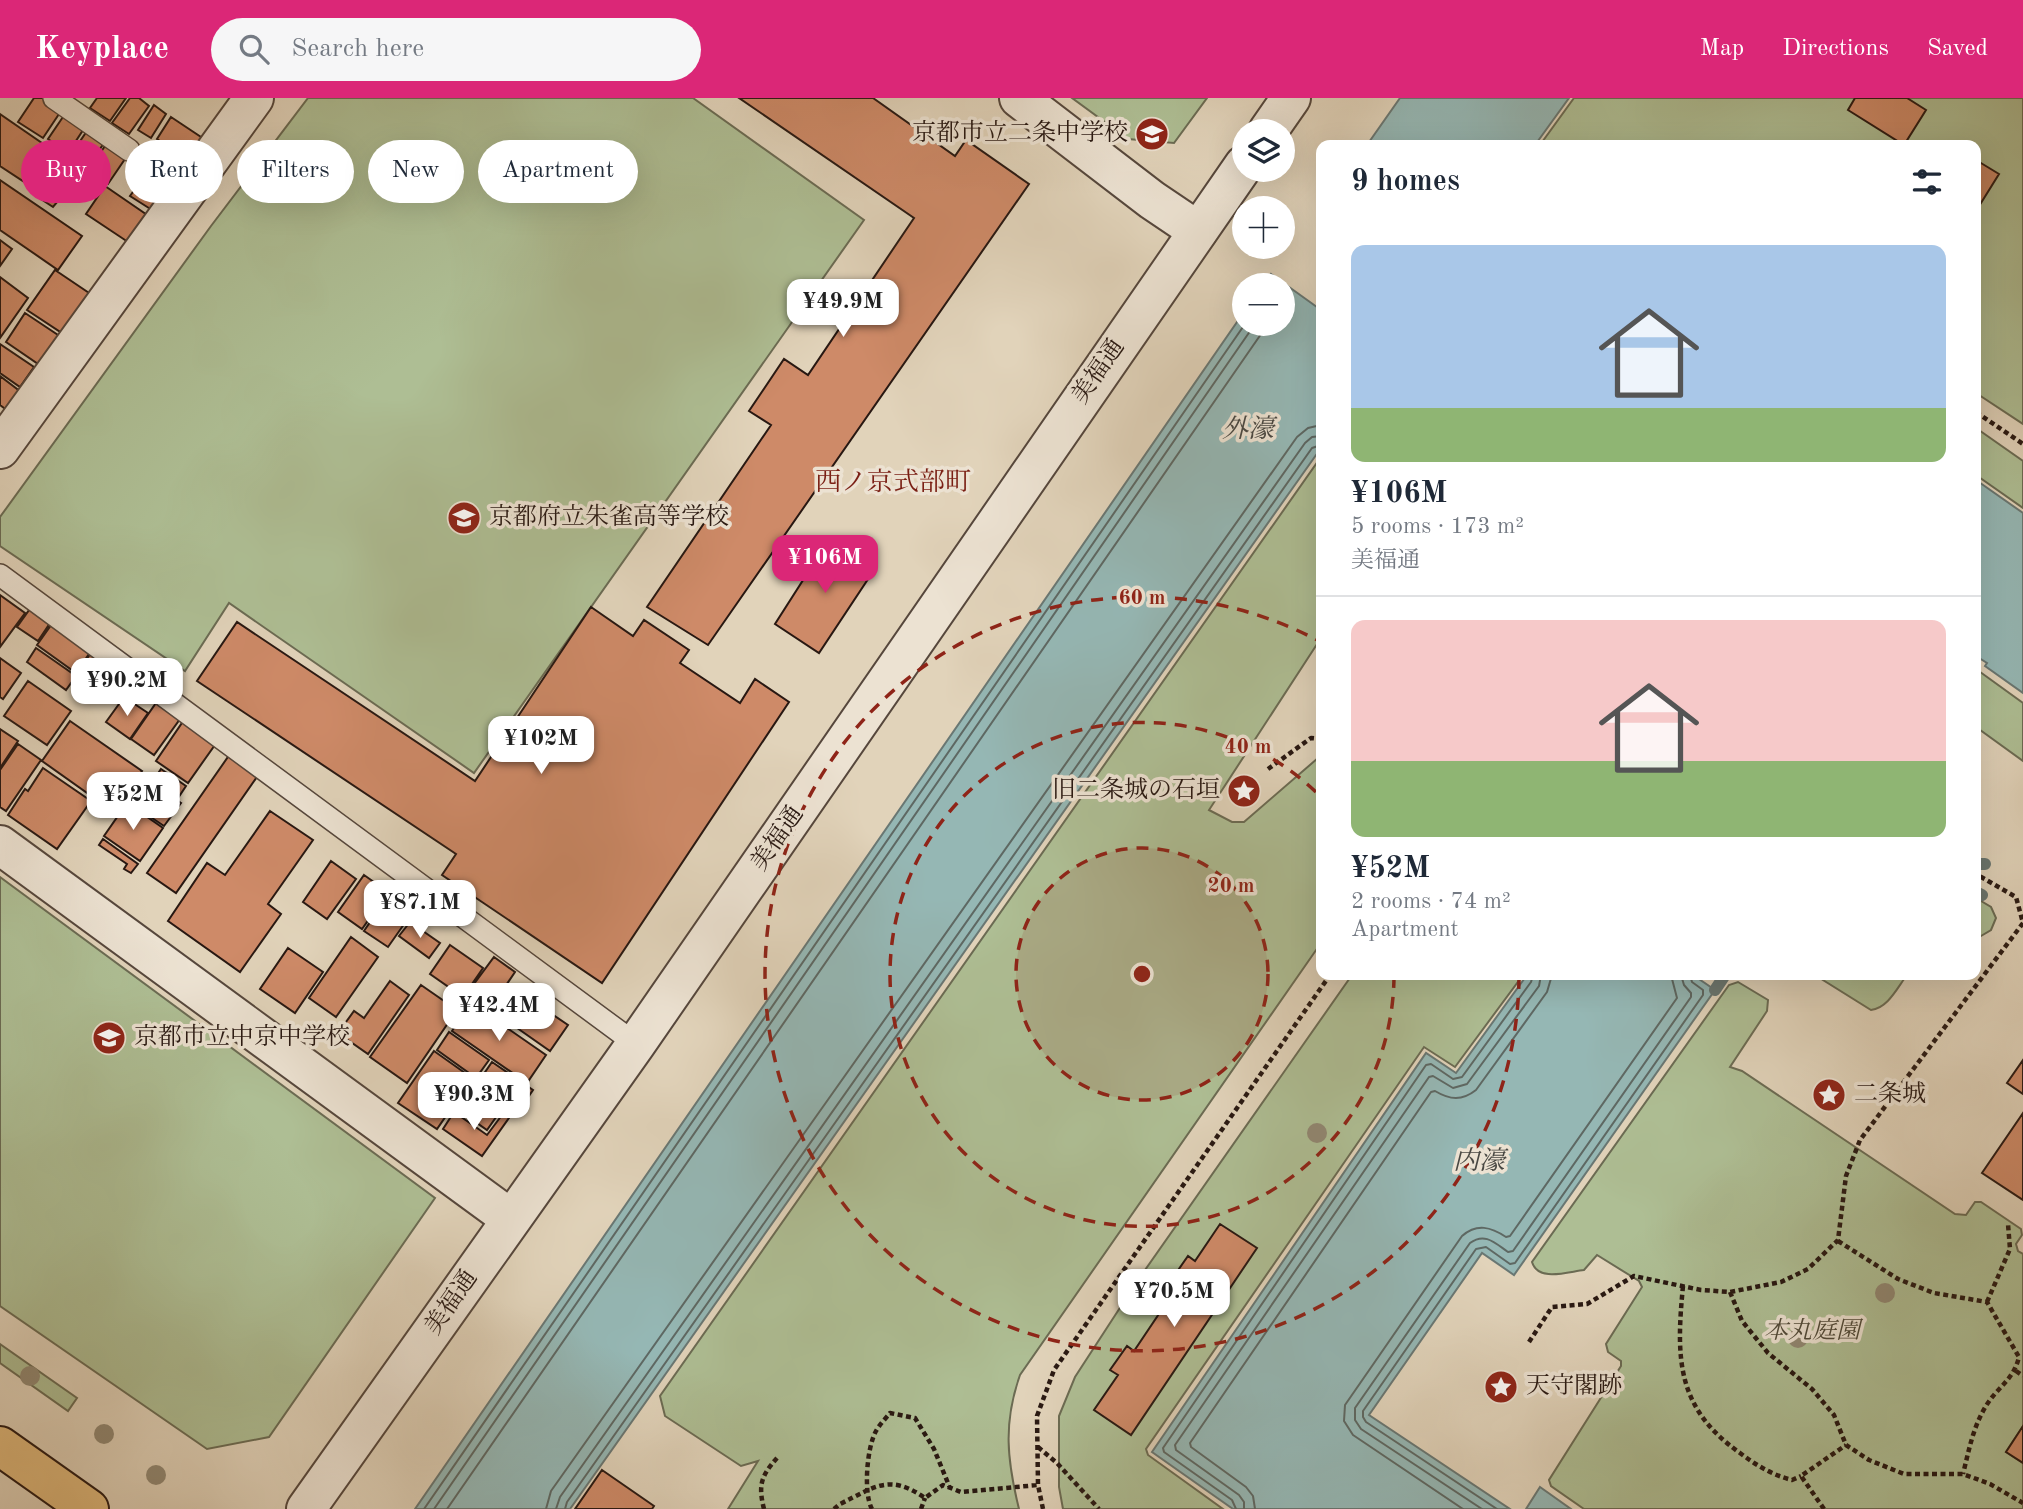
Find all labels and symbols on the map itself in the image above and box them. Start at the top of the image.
school or university icon: 京都市立二条中学校 [1133,115,1171,153]
place label: 京都市立二条中学校 [912,119,1128,146]
pin: ¥49.9M [786,280,900,339]
street label: 美福通 [1066,334,1129,408]
water label: 外濠 [1222,415,1278,443]
district label: 西ノ京式部町 [815,468,971,496]
school or university icon: 京都府立朱雀高等学校 [445,499,483,537]
place label: 京都府立朱雀高等学校 [489,503,729,530]
pin: ¥106M [776,536,874,595]
text: 60 m [1118,588,1166,609]
pin: ¥90.2M [70,658,184,718]
pin: ¥102M [492,716,590,776]
text: 40 m [1224,737,1272,758]
pin: ¥52M [92,772,174,832]
place icon: 旧二条城の石垣 [1225,772,1263,810]
place label: 旧二条城の石垣 [1052,776,1220,803]
street label: 美福通 [745,801,808,875]
text: 20 m [1207,876,1255,897]
pin: ¥87.1M [363,880,477,940]
centre of rings [1130,962,1154,986]
pin: ¥42.4M [442,984,556,1043]
school or university icon: 京都市立中京中学校 [90,1019,128,1057]
place label: 京都市立中京中学校 [134,1023,350,1050]
pin: ¥90.3M [417,1072,531,1132]
place icon: 二条城 [1810,1076,1848,1114]
place label: 二条城 [1854,1080,1926,1107]
water label: 内濠 [1453,1147,1509,1175]
street label: 美福通 [419,1265,482,1339]
pin: ¥70.5M [1117,1270,1231,1329]
park label: 本丸庭園 [1764,1317,1864,1344]
place icon: 天守閣跡 [1482,1368,1520,1406]
place label: 天守閣跡 [1526,1372,1622,1399]

